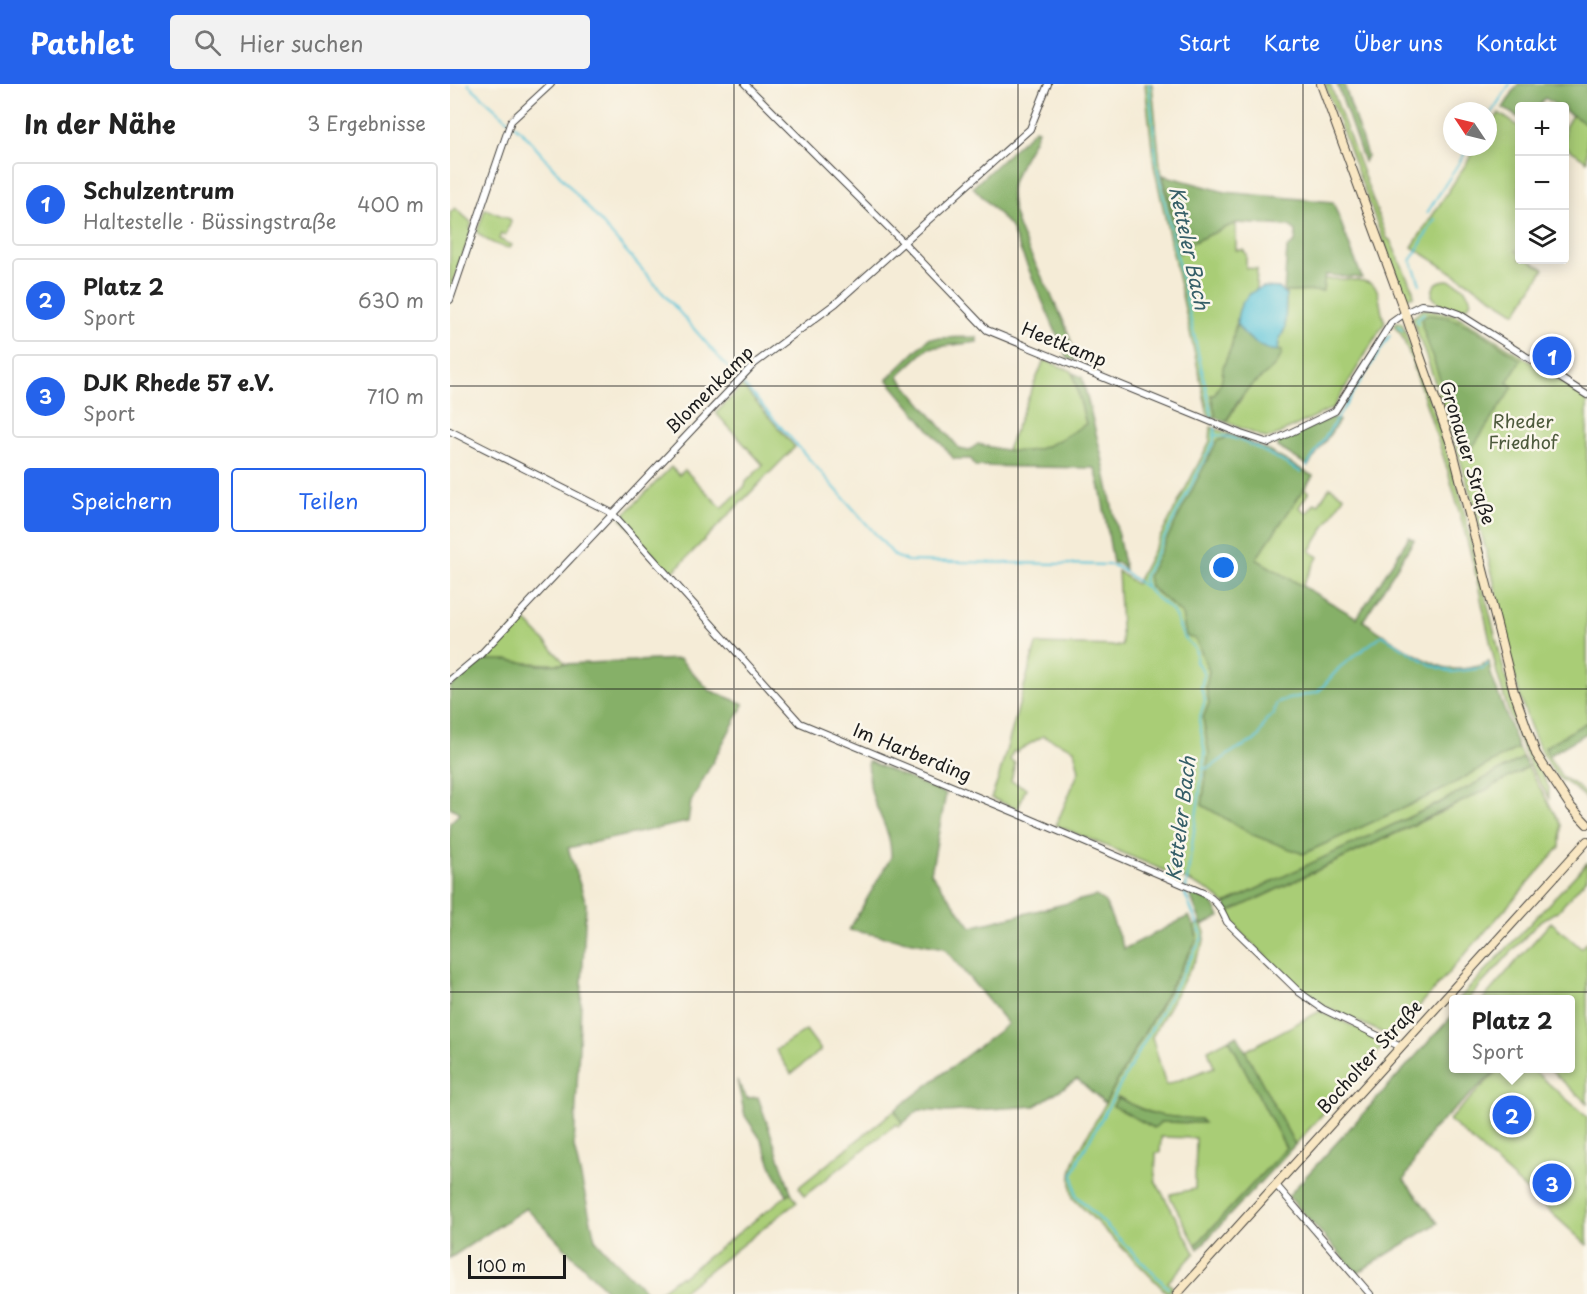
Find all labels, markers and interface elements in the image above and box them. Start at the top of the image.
search box [170,15,590,69]
text: Pathlet [30,21,134,64]
icon: search [191,26,224,59]
text: Hier suchen [239,26,364,59]
text: Start [1178,26,1230,58]
text: Karte [1263,26,1320,58]
text: Über uns [1353,26,1443,58]
text: Kontakt [1476,26,1557,58]
north arrow [1443,102,1497,156]
map controls [1515,102,1569,264]
button: + [1515,102,1569,156]
text: In der Nähe [24,104,176,143]
text: 3 Ergebnisse [307,108,426,138]
button: − [1515,156,1569,210]
text: Schulzentrum [83,173,235,206]
water label: Ketteler Bach [1162,183,1218,313]
text: 1 [41,189,50,219]
text: 400 m [357,189,424,219]
text: Haltestelle · Büssingstraße [83,206,336,236]
button: layers [1515,210,1569,264]
text: Platz 2 [83,269,164,302]
text: 2 [38,285,53,315]
text: 630 m [358,285,424,315]
text: Sport [83,302,135,332]
street label: Heetkamp [1018,314,1111,373]
pin: 1 [1532,334,1572,378]
street label: Blomenkamp [659,339,759,439]
text: DJK Rhede 57 e.V. [83,365,274,398]
street label: Gronauer Straße [1434,377,1503,528]
text: 3 [39,381,52,411]
text: 710 m [367,381,424,411]
text: Sport [83,398,135,428]
park label: Rheder Friedhof [1488,407,1560,455]
button: Speichern [24,468,219,532]
button: Teilen [231,468,426,532]
your location [1209,553,1238,582]
street label: Im Harberding [849,716,976,788]
water label: Ketteler Bach [1157,754,1203,883]
street label: Bocholter Straße [1310,993,1428,1119]
popup [1449,995,1575,1073]
text: Platz 2 [1471,1003,1553,1036]
text: Sport [1471,1036,1524,1066]
pin: 2 [1492,1092,1532,1138]
pin: 3 [1532,1160,1572,1206]
scale bar [468,1252,566,1280]
text: 100 m [477,1253,526,1277]

